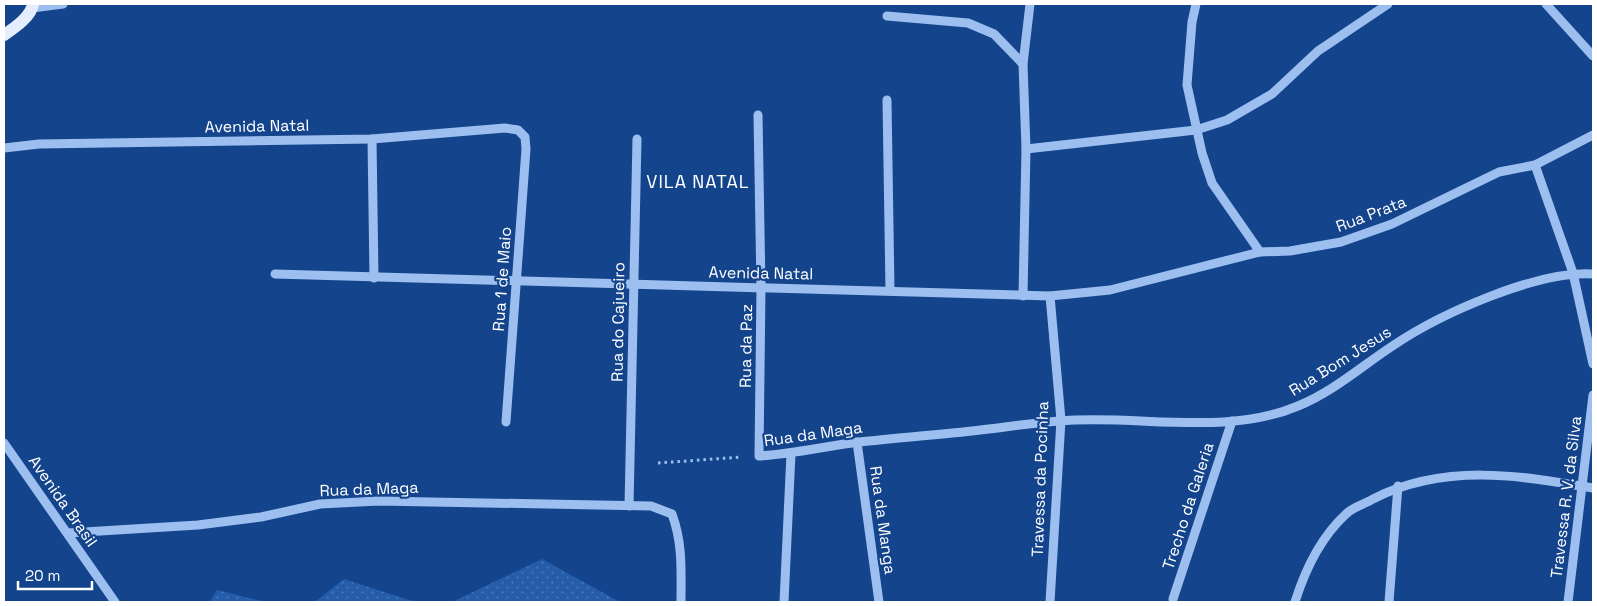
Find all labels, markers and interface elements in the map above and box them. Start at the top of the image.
street label: Avenida Natal [204,115,310,137]
district label: VILA NATAL [646,170,750,193]
street label: Rua Prata [1333,191,1409,237]
street label: Rua 1 de Maio [488,226,516,332]
street label: Rua do Cajueiro [606,262,630,382]
street label: Avenida Natal [708,262,814,284]
street label: Rua da Paz [735,304,757,388]
street label: Rua Bom Jesus [1285,321,1395,401]
street label: Travessa da Pocinha [1027,401,1053,557]
street label: Travessa R. V. da Silva [1546,415,1586,579]
street label: Rua da Maga [762,417,864,451]
street label: Trecho da Galeria [1158,440,1218,572]
street label: Avenida Brasil [24,451,102,551]
street label: Rua da Manga [865,464,901,576]
street label: Rua da Maga [319,477,419,501]
scale bar [18,558,91,590]
text: 20 m [25,566,60,585]

